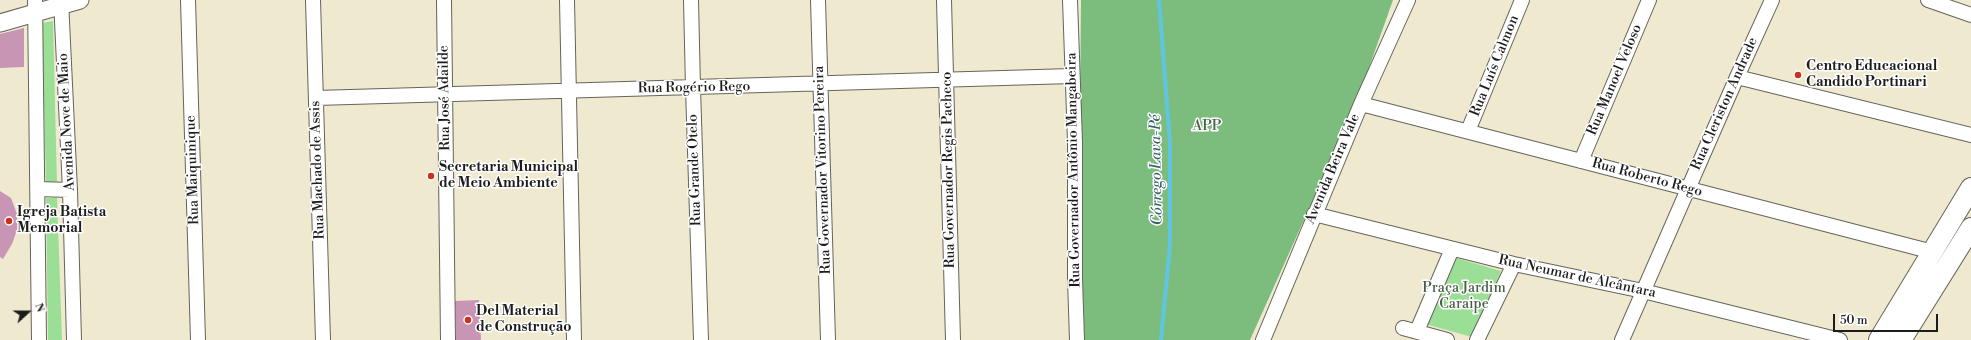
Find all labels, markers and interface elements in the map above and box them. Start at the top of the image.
street label: Rua Luís Calmon [1467,13,1523,119]
street label: Rua Manoel Veloso [1584,22,1646,138]
street label: Rua Cleriston Andrade [1688,35,1762,173]
street label: Rua José Adailde [436,45,454,151]
street label: Rua Governador Antônio Mangabeira [1064,52,1084,288]
street label: Avenida Nove de Maio [55,53,79,191]
place label: Centro Educacional Candido Portinari [1806,59,1937,92]
street label: Rua Governador Vitorino Pereira [811,65,835,275]
marker: Centro Educacional Candido Portinari [1793,70,1803,80]
street label: Rua Governador Regis Pacheco [939,72,959,268]
street label: Rua Rogério Rego [638,79,750,97]
street label: Rua Machado de Assis [307,100,329,240]
street label: Avenida Beira Vale [1302,111,1364,227]
street label: Rua Grande Otelo [685,114,705,226]
water label: Córrego Lava-Pé [1147,114,1167,226]
street label: Rua Maiquinique [183,115,203,225]
park label: APP [1193,119,1221,135]
street label: Rua Roberto Rego [1590,155,1704,201]
place label: Secretaria Municipal de Meio Ambiente [439,160,578,192]
marker: Secretaria Municipal de Meio Ambiente [426,171,436,181]
place label: Igreja Batista Memorial [17,205,106,238]
marker: Igreja Batista Memorial [4,216,14,226]
street label: Rua Neumar de Alcântara [1497,252,1657,302]
park label: Praça Jardim Caraipe [1422,281,1506,314]
north arrow [8,292,48,332]
text: N [31,301,47,314]
place label: Del Material de Construção [476,304,572,336]
scale bar [1835,306,1940,332]
text: 50 m [1840,313,1868,328]
marker: Del Material de Construção [463,315,473,325]

